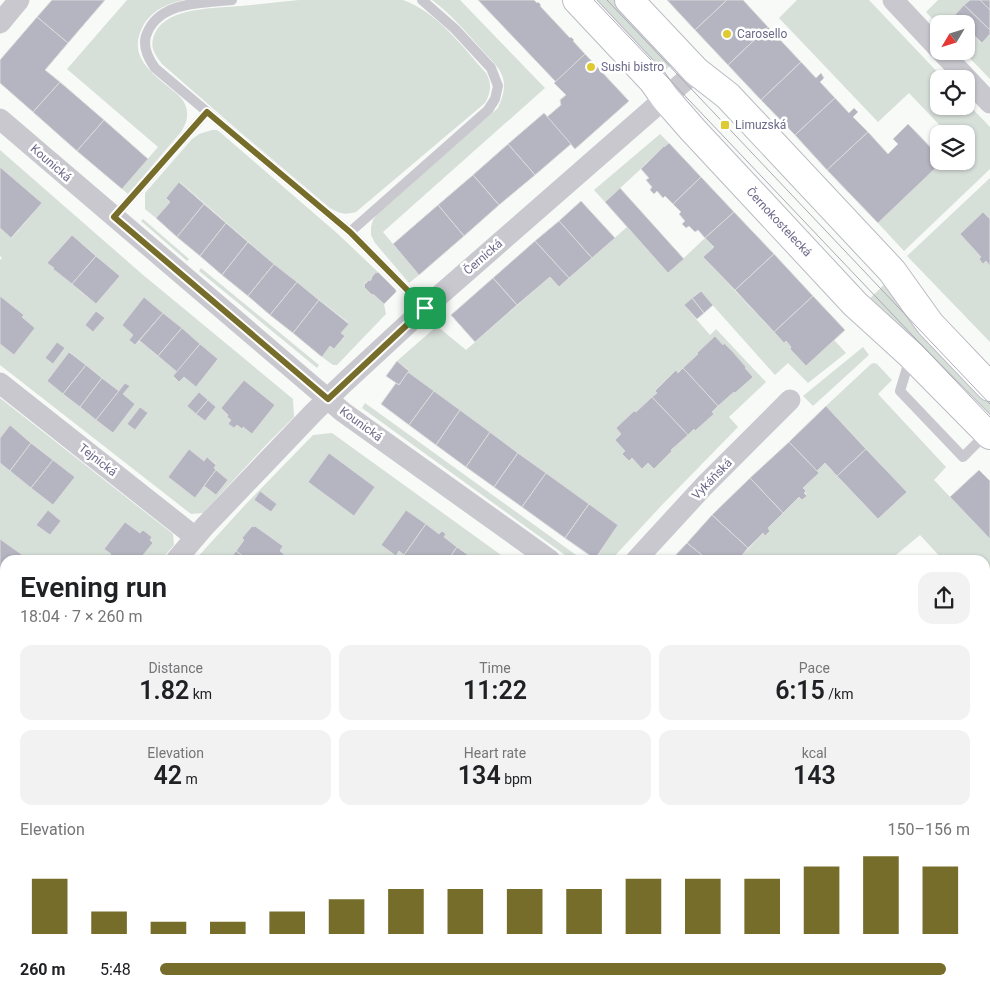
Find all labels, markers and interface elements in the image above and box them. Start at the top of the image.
north arrow [930,15,975,60]
map controls [930,15,975,170]
place label: Carosello [737,27,788,41]
marker: Carosello [721,28,733,40]
place label: Sushi bistro [601,60,664,74]
marker: Sushi bistro [585,61,597,73]
button: locate [930,70,975,115]
place label: Limuzská [735,118,786,132]
marker: Limuzská [719,119,731,131]
button: layers [930,125,975,170]
street label: Kounická [28,142,74,184]
street label: Černokostelecká [743,184,815,259]
street label: Černická [460,236,505,278]
pin [404,287,446,329]
icon: arrive [411,294,439,322]
street label: Kounická [337,404,385,444]
street label: Tejnická [76,441,120,479]
street label: Vykáňská [689,456,735,502]
text: Evening run [20,571,167,604]
button: share [918,572,970,624]
text: 18:04 · 7 × 260 m [20,607,142,626]
text: Distance [148,660,203,676]
text: Time [479,660,511,676]
text: Pace [799,660,830,676]
text: 1.82 [139,676,189,705]
text: 11:22 [463,676,527,705]
text: 6:15 [775,676,825,705]
text: km [189,686,212,702]
text: /km [825,686,853,702]
text: Elevation [147,745,204,761]
text: Heart rate [464,745,526,761]
text: kcal [802,745,827,761]
text: 42 [154,761,182,790]
text: 134 [458,761,501,790]
text: 143 [793,761,836,790]
text: m [182,771,198,787]
text: bpm [501,771,532,787]
text: Elevation [20,820,85,839]
text: 150–156 m [888,820,970,839]
text: 260 m [20,960,65,979]
text: 5:48 [100,960,131,979]

